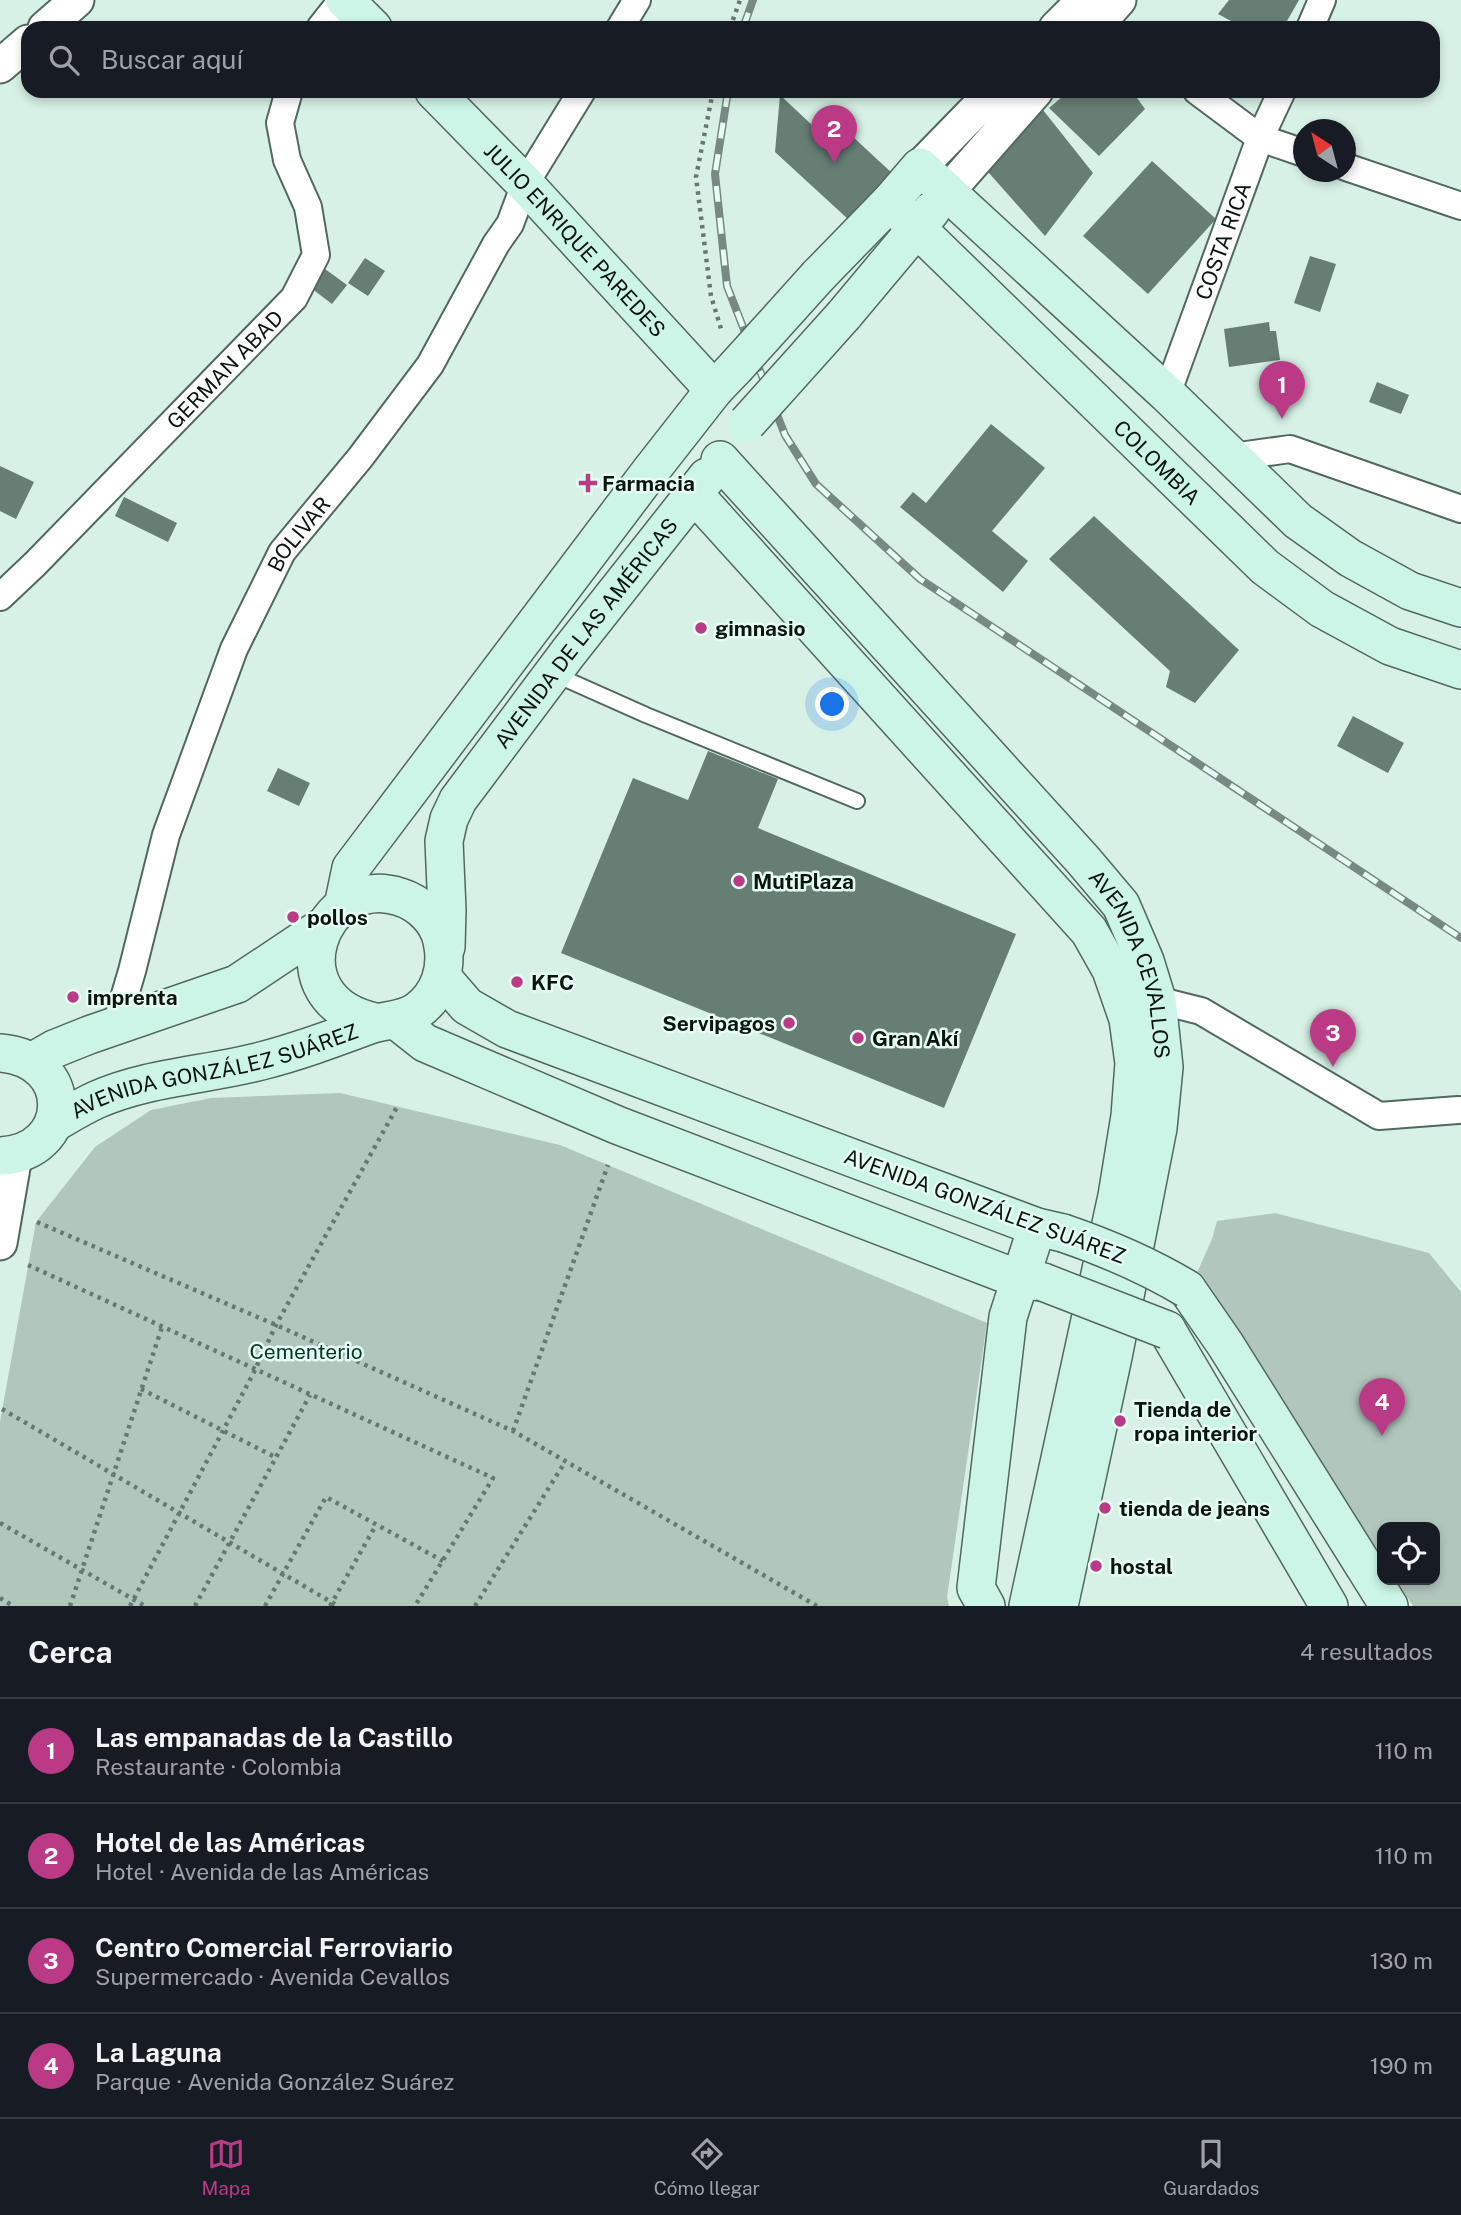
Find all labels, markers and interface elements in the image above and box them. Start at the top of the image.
search box [21,21,1440,98]
icon: search [45,41,83,79]
text: Buscar aquí [101,44,243,75]
pin: 2 [811,105,857,163]
north arrow [1293,119,1356,182]
street label: JULIO ENRIQUE PAREDES [479,138,671,342]
street label: COSTA RICA [1190,178,1256,303]
street label: GERMAN ABAD [161,305,288,434]
pin: 1 [1259,361,1305,419]
street label: COLOMBIA [1109,415,1206,510]
place label: Farmacia [602,471,695,496]
marker: Farmacia [580,475,596,491]
street label: BOLIVAR [262,491,335,575]
street label: AVENIDA DE LAS AMÉRICAS [489,513,682,753]
place label: gimnasio [715,616,806,641]
marker: gimnasio [693,620,709,636]
your location [815,687,849,721]
street label: AVENIDA CEVALLOS [1084,864,1176,1060]
place label: MutiPlaza [753,869,854,894]
marker: MutiPlaza [731,873,747,889]
place label: pollos [307,905,368,930]
marker: pollos [285,909,301,925]
place label: KFC [531,970,574,995]
marker: KFC [509,974,525,990]
place label: imprenta [87,985,178,1010]
marker: imprenta [65,989,81,1005]
pin: 3 [1310,1009,1356,1067]
place label: Servipagos [662,1011,775,1036]
marker: Servipagos [781,1015,797,1031]
street label: AVENIDA GONZÁLEZ SUÁREZ [66,1018,361,1123]
place label: Gran Akí [872,1026,960,1051]
marker: Gran Akí [850,1030,866,1046]
street label: AVENIDA GONZÁLEZ SUÁREZ [841,1143,1129,1269]
park label: Cementerio [249,1339,363,1364]
pin: 4 [1359,1378,1405,1436]
place label: Tienda de ropa interior [1134,1397,1258,1446]
marker: Tienda de ropa interior [1112,1413,1128,1429]
place label: tienda de jeans [1119,1496,1270,1521]
marker: tienda de jeans [1097,1500,1113,1516]
map controls [1377,1522,1440,1585]
button: locate [1377,1522,1440,1585]
place label: hostal [1110,1554,1173,1579]
marker: hostal [1088,1558,1104,1574]
text: Cerca [28,1634,113,1670]
text: 4 resultados [1300,1638,1433,1665]
text: Las empanadas de la Castillo [95,1722,453,1753]
text: 1 [46,1737,56,1764]
text: 110 m [1375,1737,1433,1764]
text: Restaurante · Colombia [95,1753,342,1780]
text: Hotel de las Américas [95,1827,365,1858]
text: 2 [44,1842,58,1869]
text: 110 m [1375,1842,1433,1869]
text: Hotel · Avenida de las Américas [95,1858,429,1885]
text: Centro Comercial Ferroviario [95,1932,453,1963]
text: 3 [43,1947,59,1974]
text: 130 m [1370,1947,1433,1974]
text: Supermercado · Avenida Cevallos [95,1963,450,1990]
text: La Laguna [95,2037,222,2068]
text: 4 [43,2052,59,2079]
text: 190 m [1370,2052,1433,2079]
text: Parque · Avenida González Suárez [95,2068,454,2095]
tab: Mapa [202,2135,251,2199]
tab: Cómo llegar [654,2135,760,2199]
tab: Guardados [1163,2135,1259,2199]

